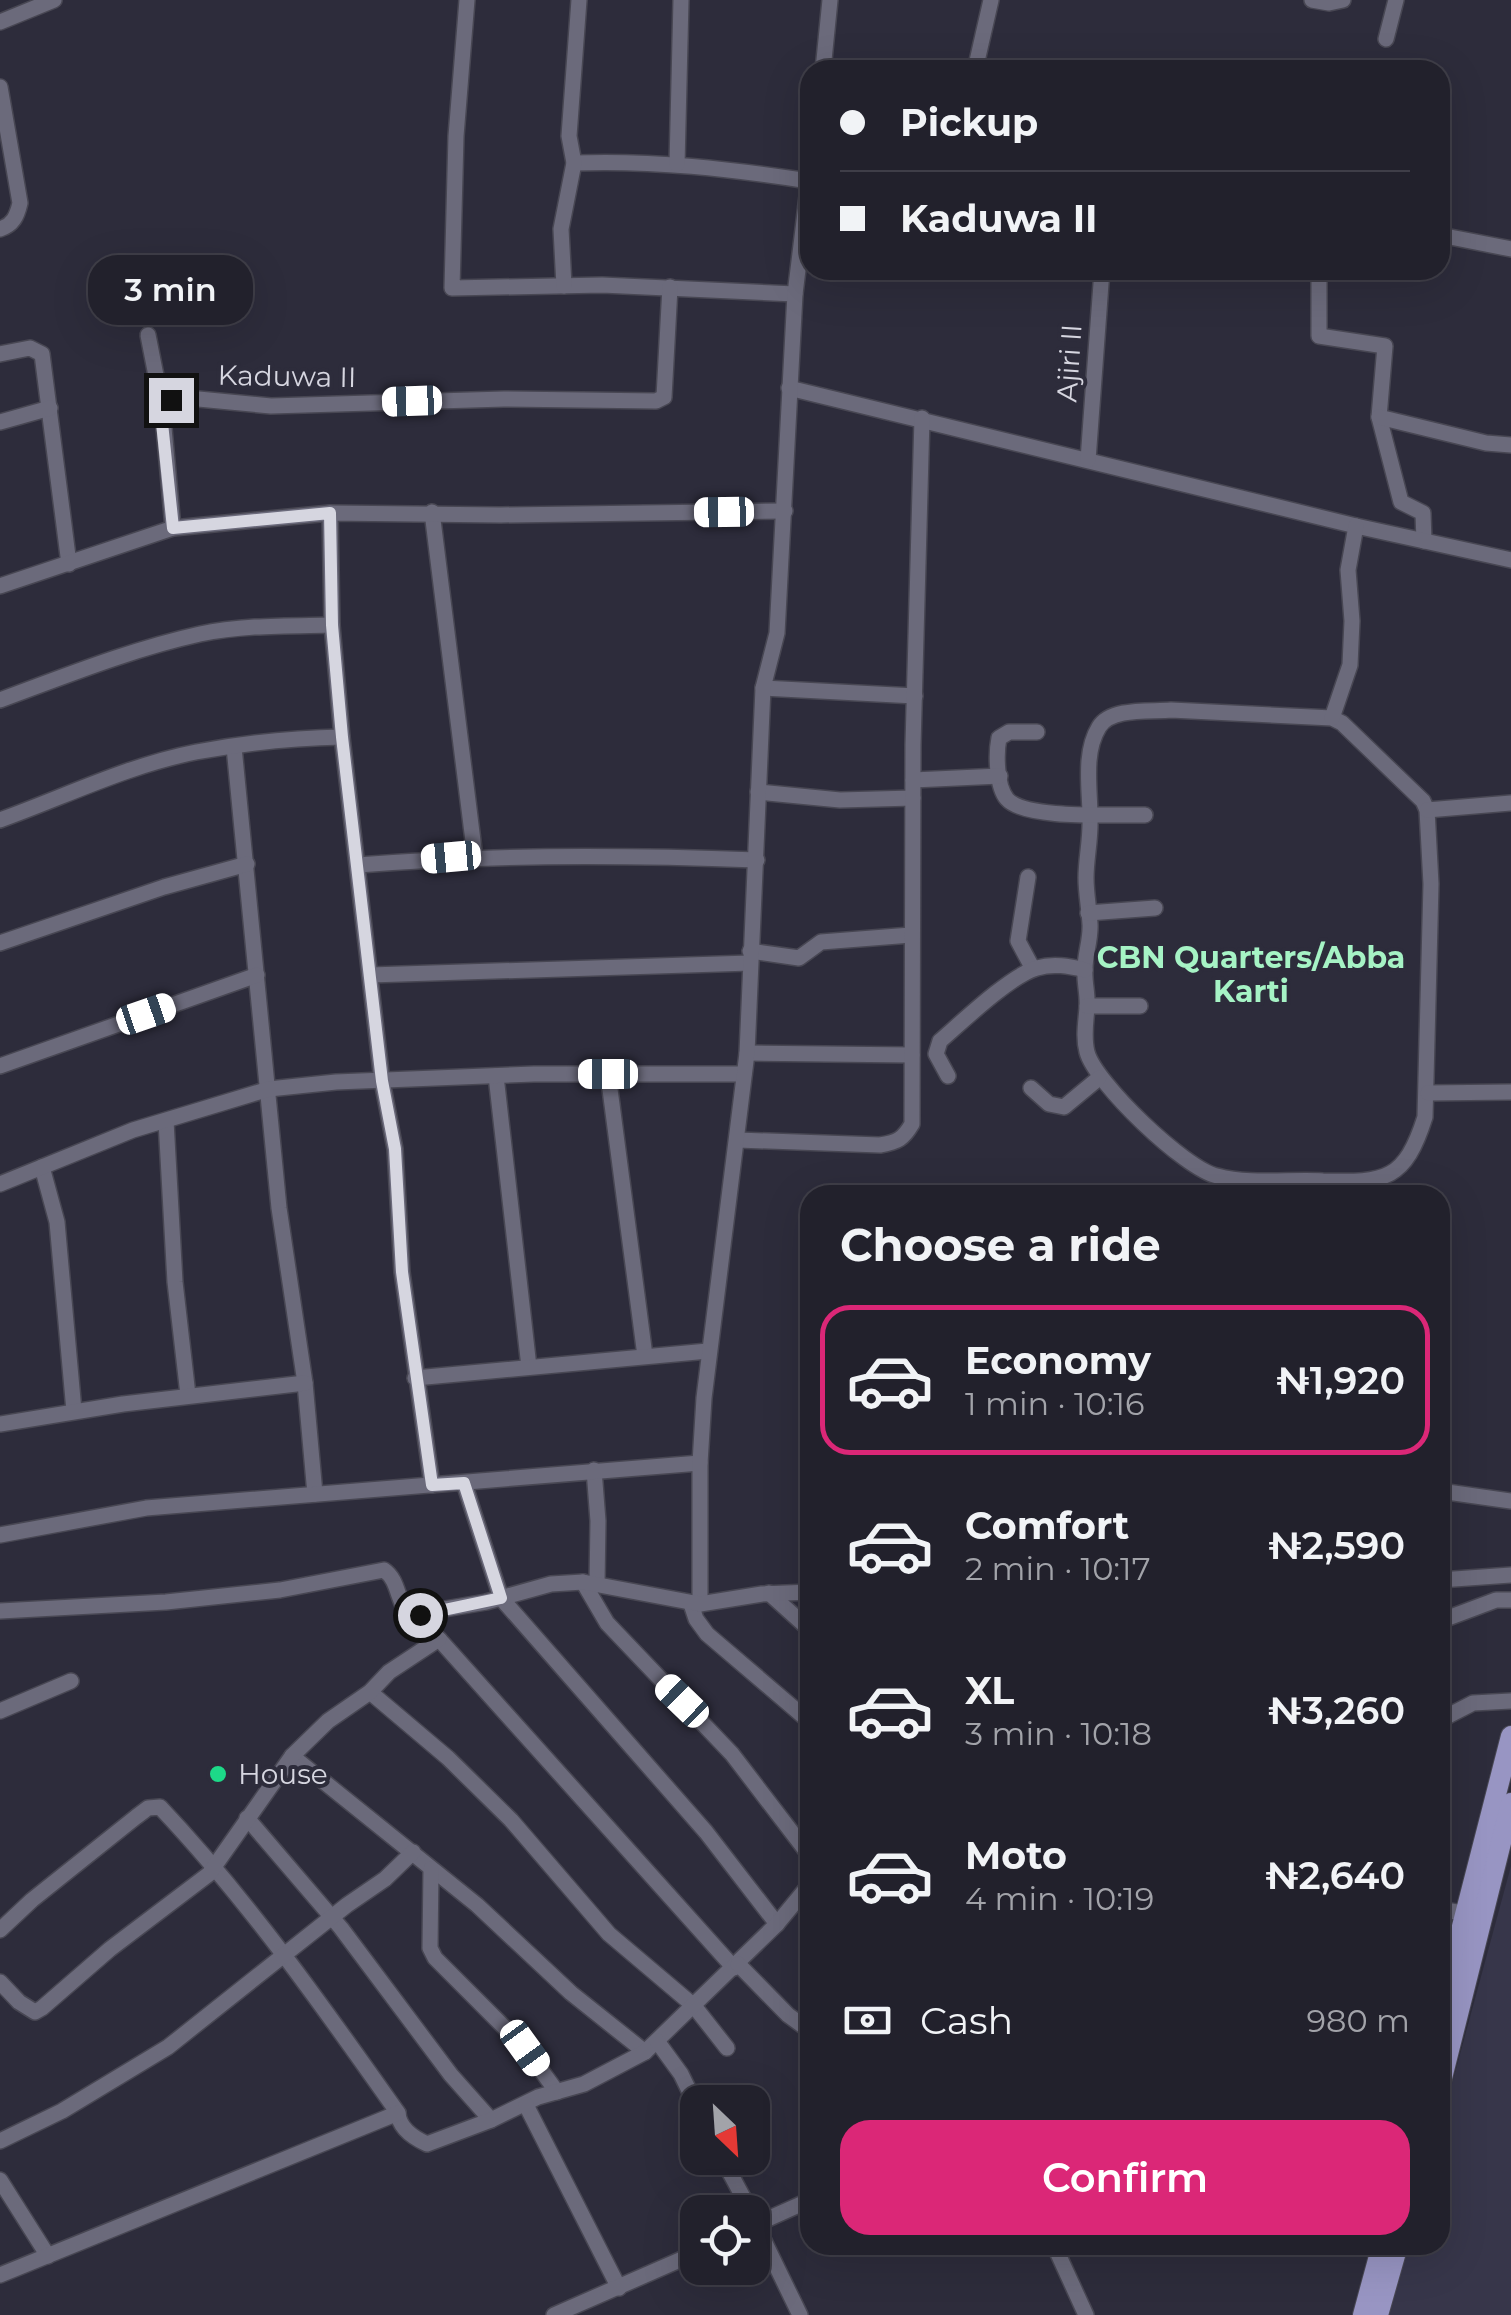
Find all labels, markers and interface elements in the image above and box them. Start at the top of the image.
text: Pickup [900,99,1038,146]
text: Kaduwa II [900,195,1098,242]
callout: 3 min [89,255,254,325]
text: 3 min [124,270,217,309]
street label: Ajiri II [1049,323,1089,403]
street label: Kaduwa II [217,358,357,394]
route end [149,378,194,423]
car [381,385,443,417]
car [694,496,754,528]
car [420,839,482,875]
district label: CBN Quarters/Abba Karti [1097,939,1405,1010]
car [113,990,179,1038]
car [578,1059,638,1089]
text: Choose a ride [840,1217,1161,1272]
icon: car [845,1335,935,1425]
text: Economy [965,1337,1151,1384]
text: ₦1,920 [1276,1357,1405,1404]
text: 1 min · 10:16 [965,1384,1145,1423]
icon: car [845,1500,935,1590]
text: Comfort [965,1502,1129,1549]
text: ₦2,590 [1268,1522,1405,1569]
text: 2 min · 10:17 [965,1549,1151,1588]
route start [398,1593,443,1638]
icon: car [845,1665,935,1755]
text: XL [965,1667,1014,1714]
car [650,1669,714,1733]
text: ₦3,260 [1268,1687,1405,1734]
text: 3 min · 10:18 [965,1714,1152,1753]
place label: House [238,1757,328,1791]
marker: House [207,1763,229,1785]
icon: car [845,1830,935,1920]
text: Moto [965,1832,1067,1879]
text: ₦2,640 [1265,1852,1405,1899]
text: 4 min · 10:19 [965,1879,1154,1918]
icon: cash [840,1993,895,2048]
text: Cash [920,1997,1013,2044]
text: 980 m [1307,2001,1410,2040]
car [495,2015,555,2081]
north arrow [680,2085,770,2175]
map controls [680,2085,770,2285]
button: Confirm [840,2120,1410,2235]
button: locate [680,2195,770,2285]

